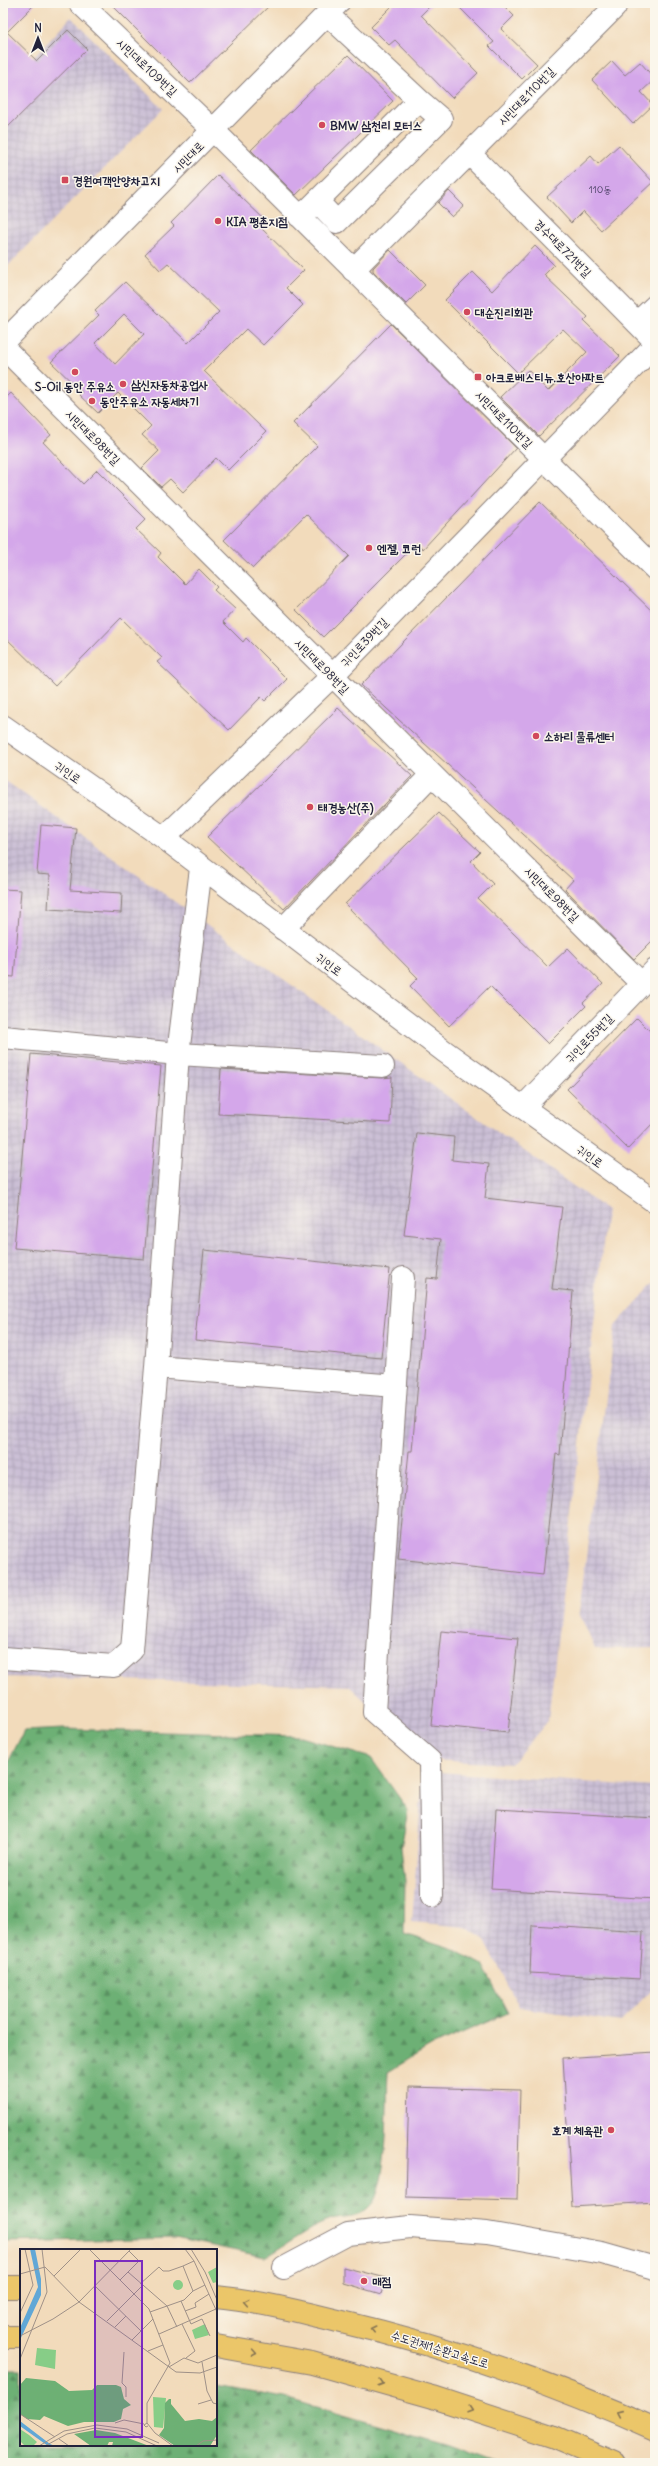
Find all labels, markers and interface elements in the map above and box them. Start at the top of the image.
north arrow [18,18,58,58]
text: N [34,21,42,35]
street label: 시민대로109번길 [114,35,181,99]
street label: 시민대로110번길 [494,63,558,128]
place label: BMW 삼천리 모터스 [330,118,422,133]
marker: BMW 삼천리 모터스 [317,120,327,130]
street label: 시민대로 [169,138,207,176]
place label: 경원여객안양차고지 [73,173,160,188]
marker: 경원여객안양차고지 [60,175,70,185]
house number: 110동 [589,183,611,196]
place label: KIA 평촌지점 [226,214,288,229]
marker: KIA 평촌지점 [213,216,223,226]
street label: 경수대로721번길 [531,216,595,280]
place label: 대순진리회관 [474,305,533,320]
marker: 대순진리회관 [462,307,472,317]
marker: S-Oil 동안 주유소 [70,367,80,377]
place label: 아크로베스티뉴.호산아파트 [486,370,605,385]
marker: 아크로베스티뉴.호산아파트 [473,372,483,382]
place label: 삼신자동차공업사 [131,377,209,392]
place label: S-Oil 동안 주유소 [35,379,116,394]
marker: 삼신자동차공업사 [118,379,128,389]
street label: 시민대로110번길 [472,387,536,451]
place label: 동안주유소 자동세차기 [100,394,199,409]
marker: 동안주유소 자동세차기 [87,396,97,406]
street label: 시민대로98번길 [62,406,124,468]
place label: 엔젤, 코런 [377,541,421,556]
marker: 엔젤, 코런 [364,543,374,553]
street label: 귀인로39번길 [337,614,391,670]
street label: 시민대로98번길 [291,635,353,697]
place label: 소하리 물류센터 [544,729,614,744]
marker: 소하리 물류센터 [531,731,541,741]
street label: 귀인로 [52,758,84,786]
place label: 태경농산(주) [318,800,374,816]
marker: 태경농산(주) [305,802,315,812]
street label: 시민대로98번길 [521,863,583,925]
street label: 귀인로 [313,949,345,979]
street label: 귀인로55번길 [562,1010,616,1066]
street label: 귀인로 [574,1141,606,1171]
place label: 호계 체육관 [552,2123,603,2138]
marker: 호계 체육관 [606,2125,616,2135]
inset map [20,2249,217,2446]
place label: 매점 [372,2274,392,2289]
marker: 매점 [359,2276,369,2286]
one-way arrow [242,2298,249,2306]
one-way arrow [370,2325,377,2334]
street label: 수도권제1순환고속도로 [389,2327,491,2371]
one-way arrow [251,2348,258,2356]
one-way arrow [377,2378,384,2386]
one-way arrow [466,2404,473,2413]
one-way arrow [616,2410,624,2418]

